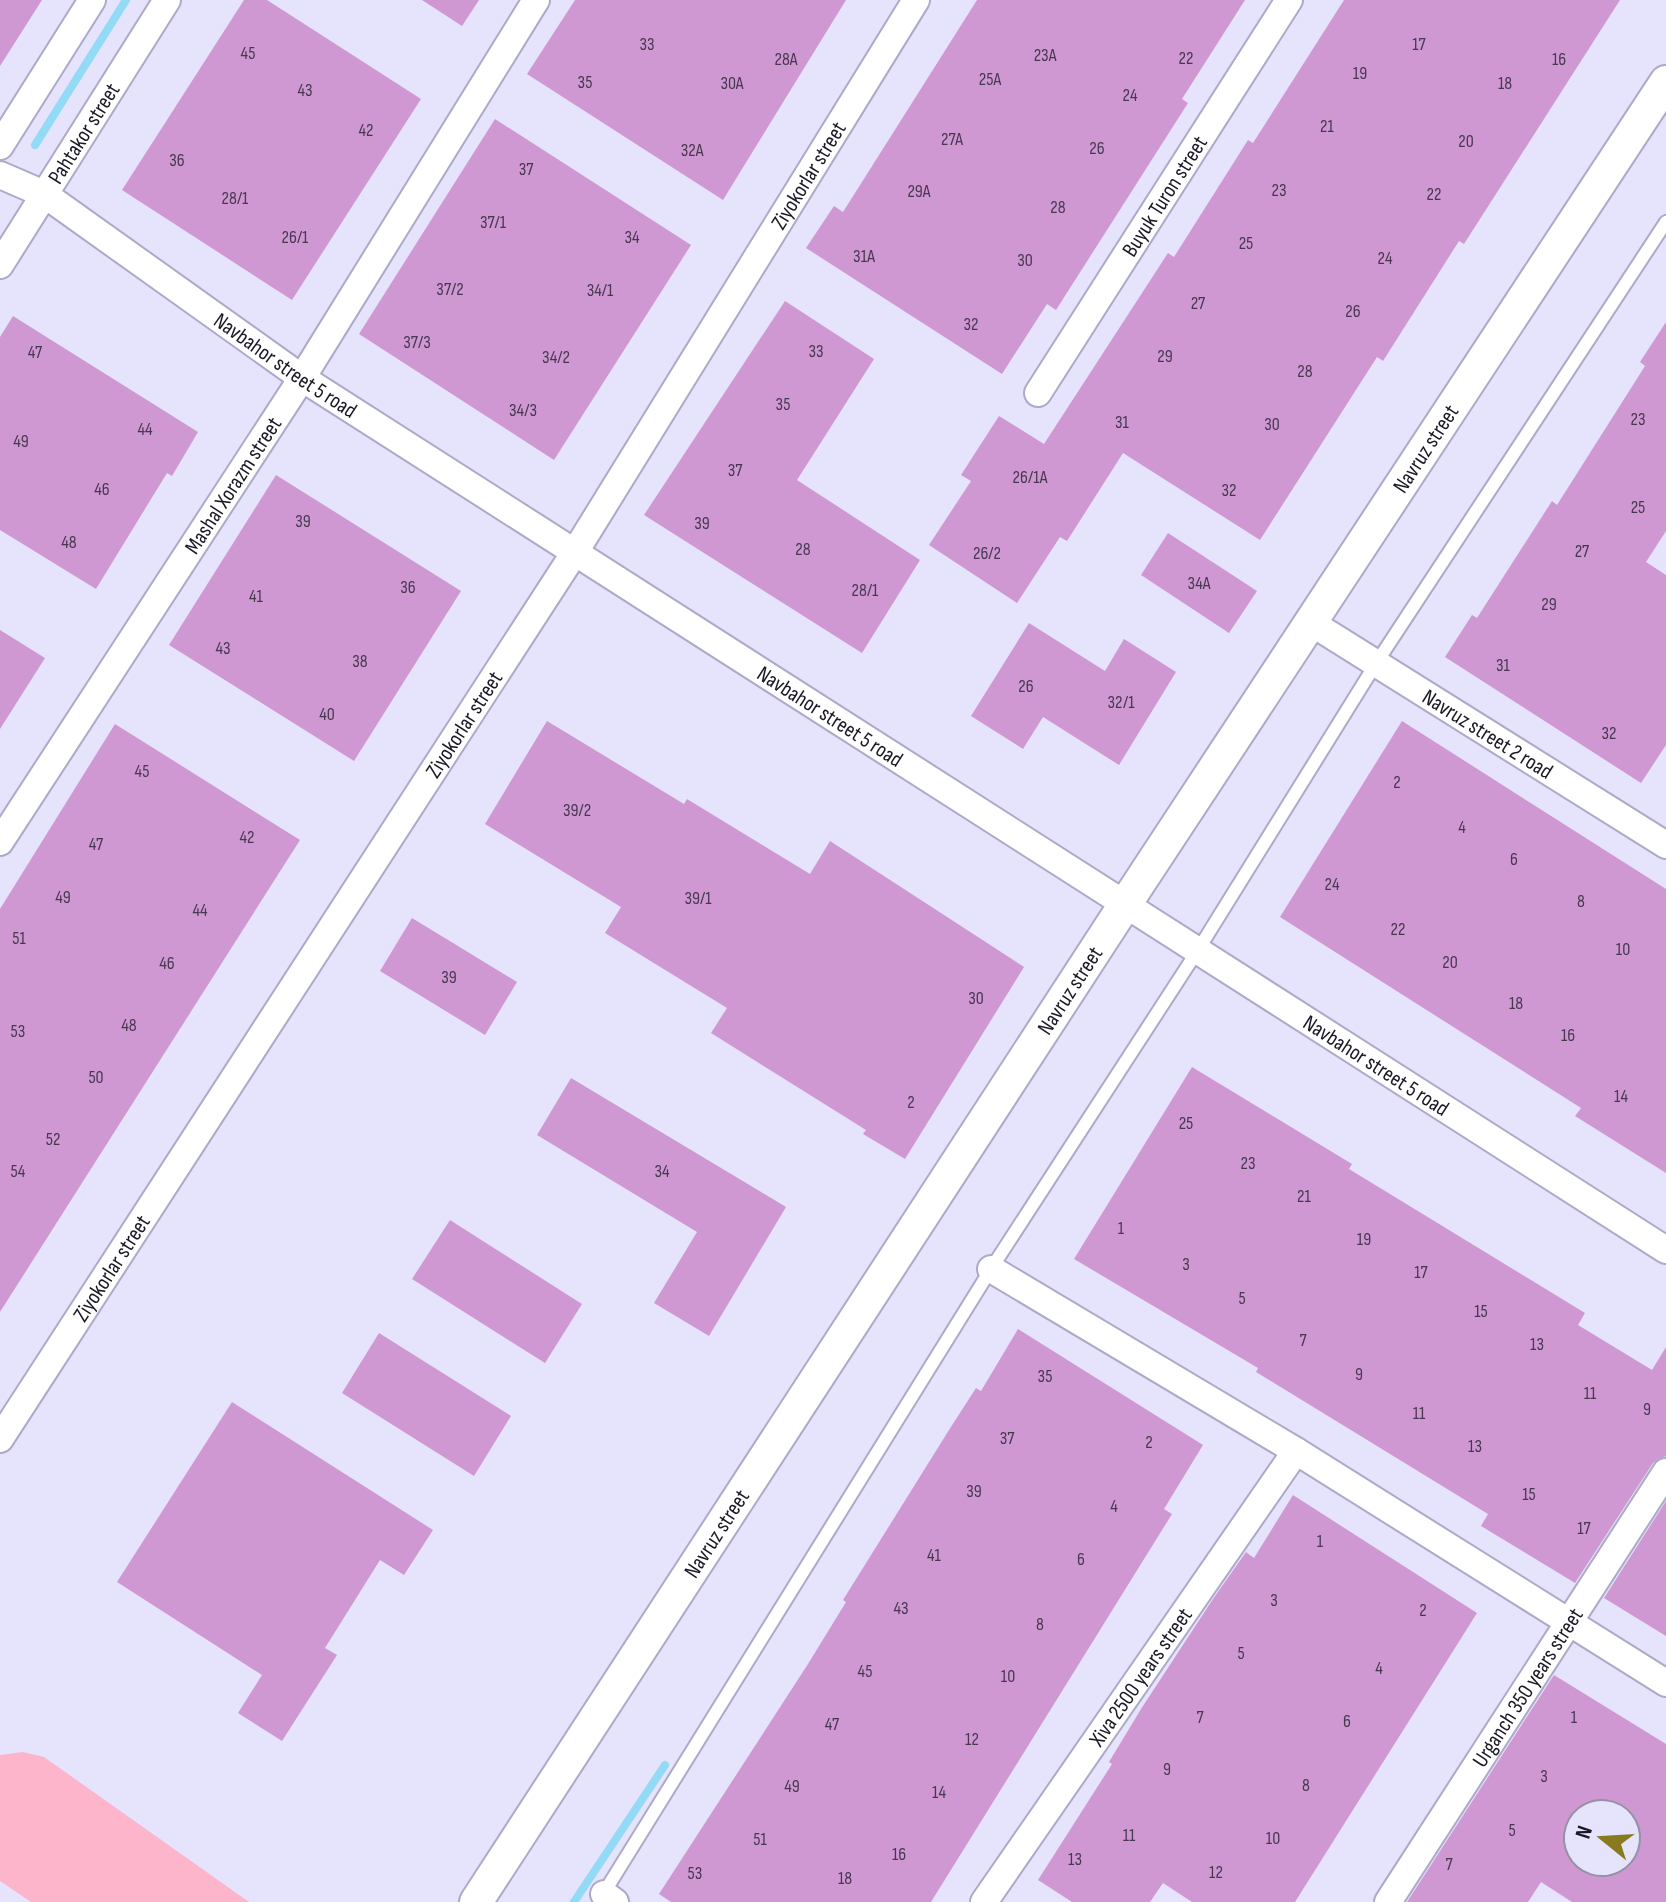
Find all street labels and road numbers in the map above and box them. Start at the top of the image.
street label: Pahtakor street [43,78,126,189]
street label: Ziyokorlar street [766,117,853,235]
street label: Buyuk Turon street [1117,131,1214,262]
street label: Navbahor street 5 road [208,307,362,425]
street label: Navruz street [1388,400,1465,498]
street label: Mashal Xorazm street [179,412,288,559]
street label: Navbahor street 5 road [752,661,907,774]
street label: Ziyokorlar street [420,666,509,783]
street label: Navruz street 2 road [1417,684,1557,786]
street label: Navruz street [1032,941,1109,1040]
street label: Navbahor street 5 road [1298,1010,1453,1123]
street label: Ziyokorlar street [68,1210,157,1327]
street label: Navruz street [679,1485,756,1583]
street label: Xiva 2500 years street [1083,1603,1199,1753]
street label: Urganch 350 years street [1467,1603,1590,1772]

